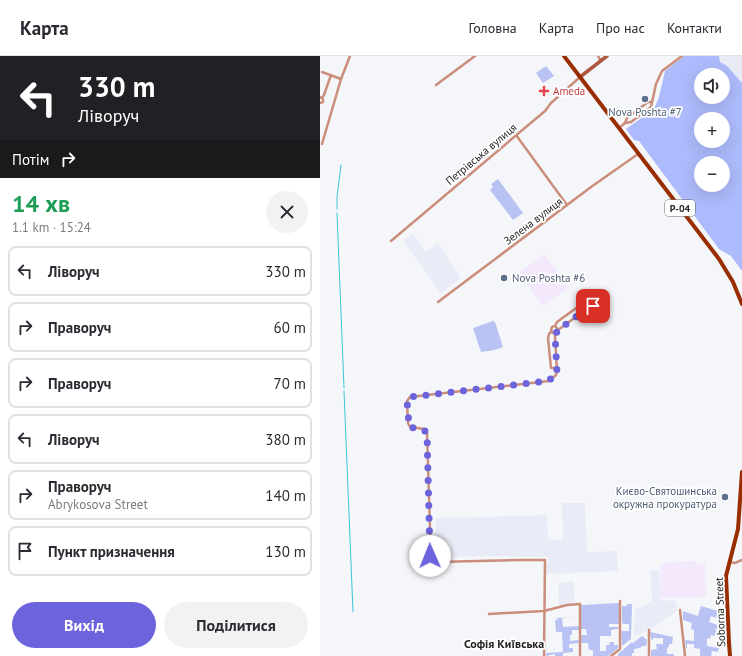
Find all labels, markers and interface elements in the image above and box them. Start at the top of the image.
text: Карта [20,16,69,40]
text: Головна [469,19,517,37]
text: Карта [539,19,574,37]
text: Про нас [596,19,645,37]
text: Контакти [667,19,722,37]
text: 330 m [78,68,155,105]
map controls [694,68,730,192]
button: sound [694,68,730,104]
icon: left [12,72,64,124]
place label: Ameda [553,84,585,98]
marker: Ameda [538,85,550,97]
marker: Nova Poshta #7 [640,94,650,104]
text: Ліворуч [78,104,139,127]
place label: Nova Poshta #7 [608,105,682,119]
button: + [694,112,730,148]
street label: Петрівська вулиця [443,120,519,188]
icon: right [57,148,79,170]
text: Потім [12,150,49,169]
button: − [694,156,730,192]
text: 14 хв [12,188,70,219]
button: close [266,191,308,233]
street label: Зелена вулиця [501,194,565,248]
road number: Р-04 [665,200,695,216]
text: 1.1 km · 15:24 [12,219,91,236]
icon: left [14,260,36,282]
text: Ліворуч [48,262,100,281]
text: 330 m [265,262,306,281]
place label: Nova Poshta #6 [512,271,585,285]
marker: Nova Poshta #6 [499,273,509,283]
pin [576,289,610,323]
icon: arrive [582,295,604,317]
icon: right [14,316,36,338]
text: Праворуч [48,318,111,337]
text: 60 m [273,318,306,337]
icon: right [14,372,36,394]
text: Праворуч [48,374,111,393]
text: 70 m [273,374,306,393]
icon: left [14,428,36,450]
text: Ліворуч [48,430,100,449]
text: 380 m [265,430,306,449]
text: Праворуч [48,477,111,496]
icon: right [14,484,36,506]
place label: Києво-Святошинська окружна прокуратура [613,484,717,511]
text: 140 m [265,486,306,505]
marker: Києво-Святошинська окружна прокуратура [720,492,730,502]
text: Abrykosova Street [48,496,148,513]
position arrow [409,535,451,577]
icon: arrive [14,540,36,562]
text: Пункт призначення [48,542,175,561]
text: 130 m [265,542,306,561]
street label: Soborna Street [712,577,728,647]
button: Вихід [12,602,156,648]
button: Поділитися [164,602,308,648]
district label: Софія Київська [464,636,544,651]

